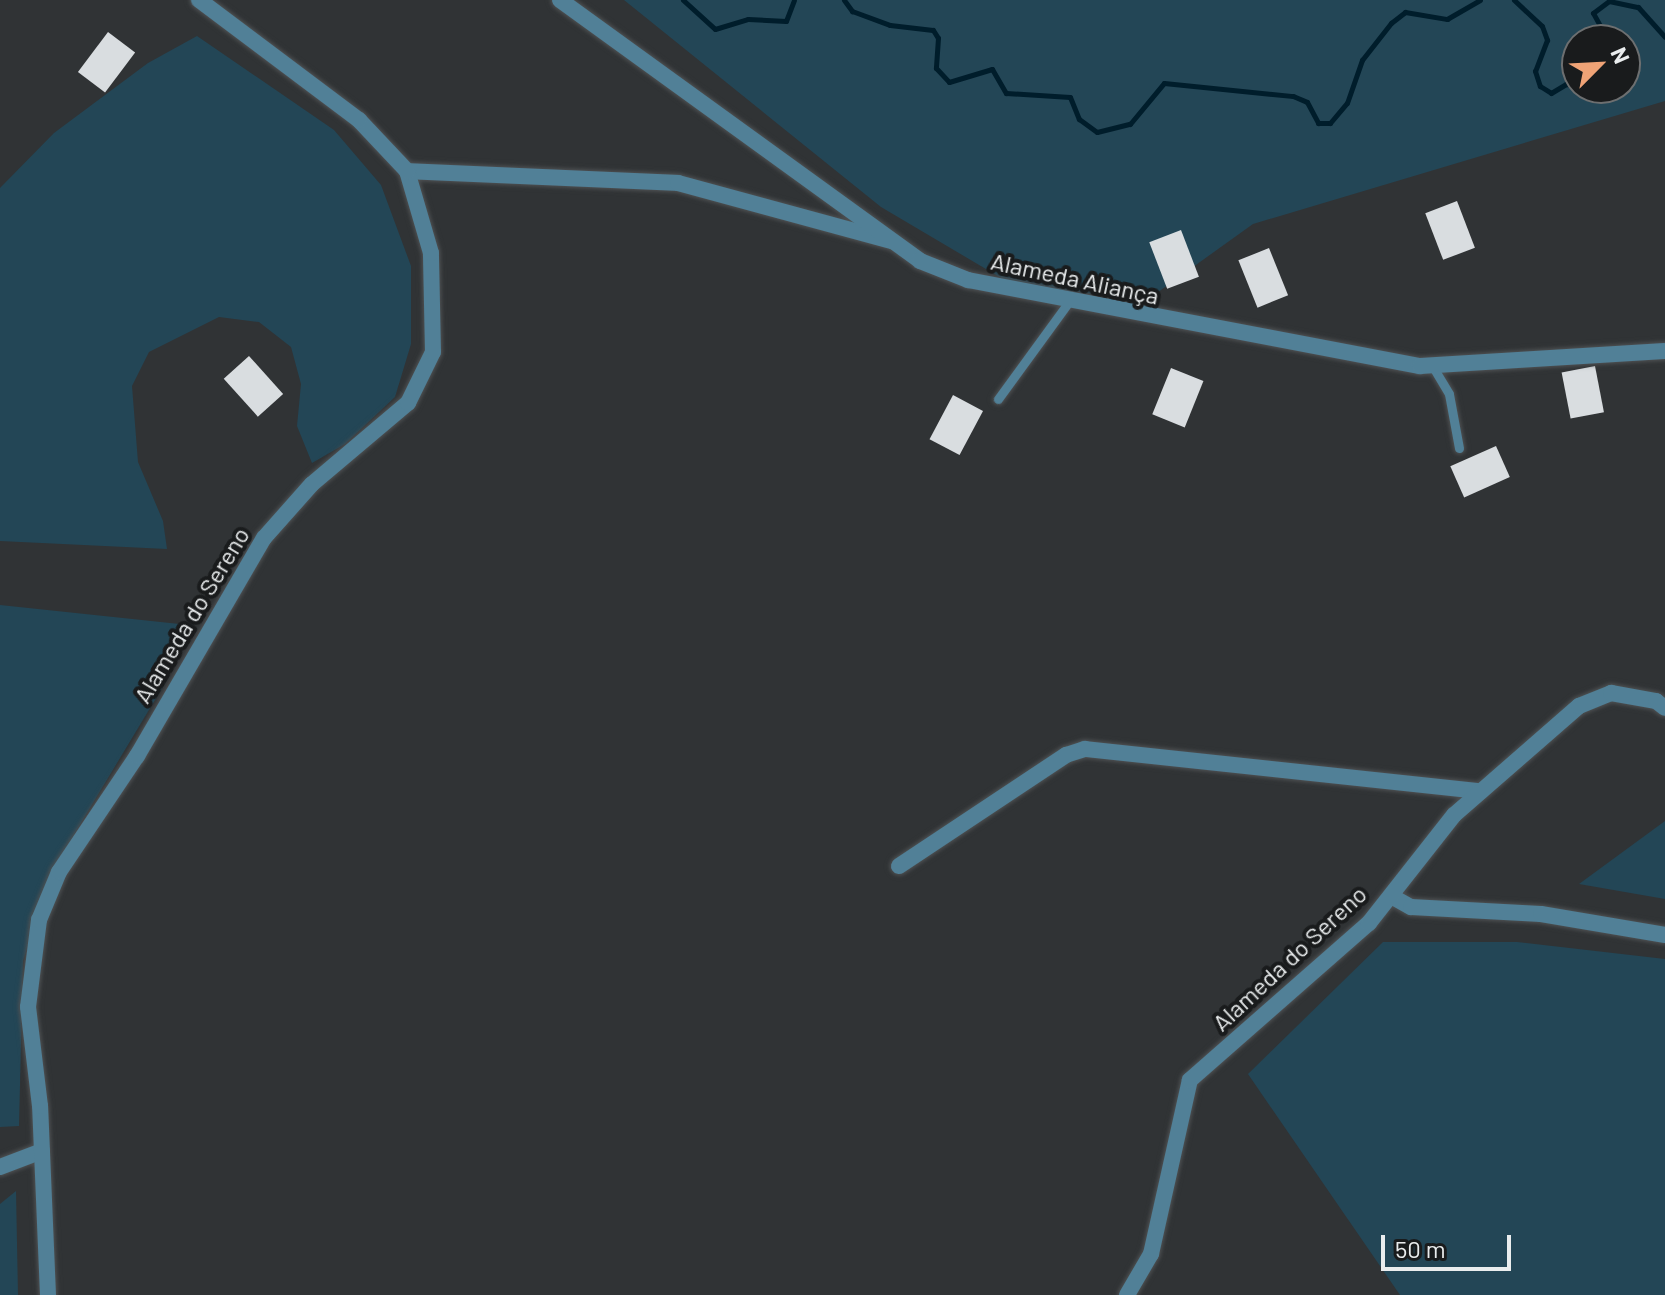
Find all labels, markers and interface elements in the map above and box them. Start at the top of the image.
north arrow [1561,24,1641,104]
text: N [1606,43,1636,67]
street label: Alameda Aliança [988,246,1162,310]
street label: Alameda do Sereno [127,522,255,708]
street label: Alameda do Sereno [1206,879,1372,1037]
scale bar [1385,1219,1515,1269]
text: 50 m [1395,1234,1446,1263]

